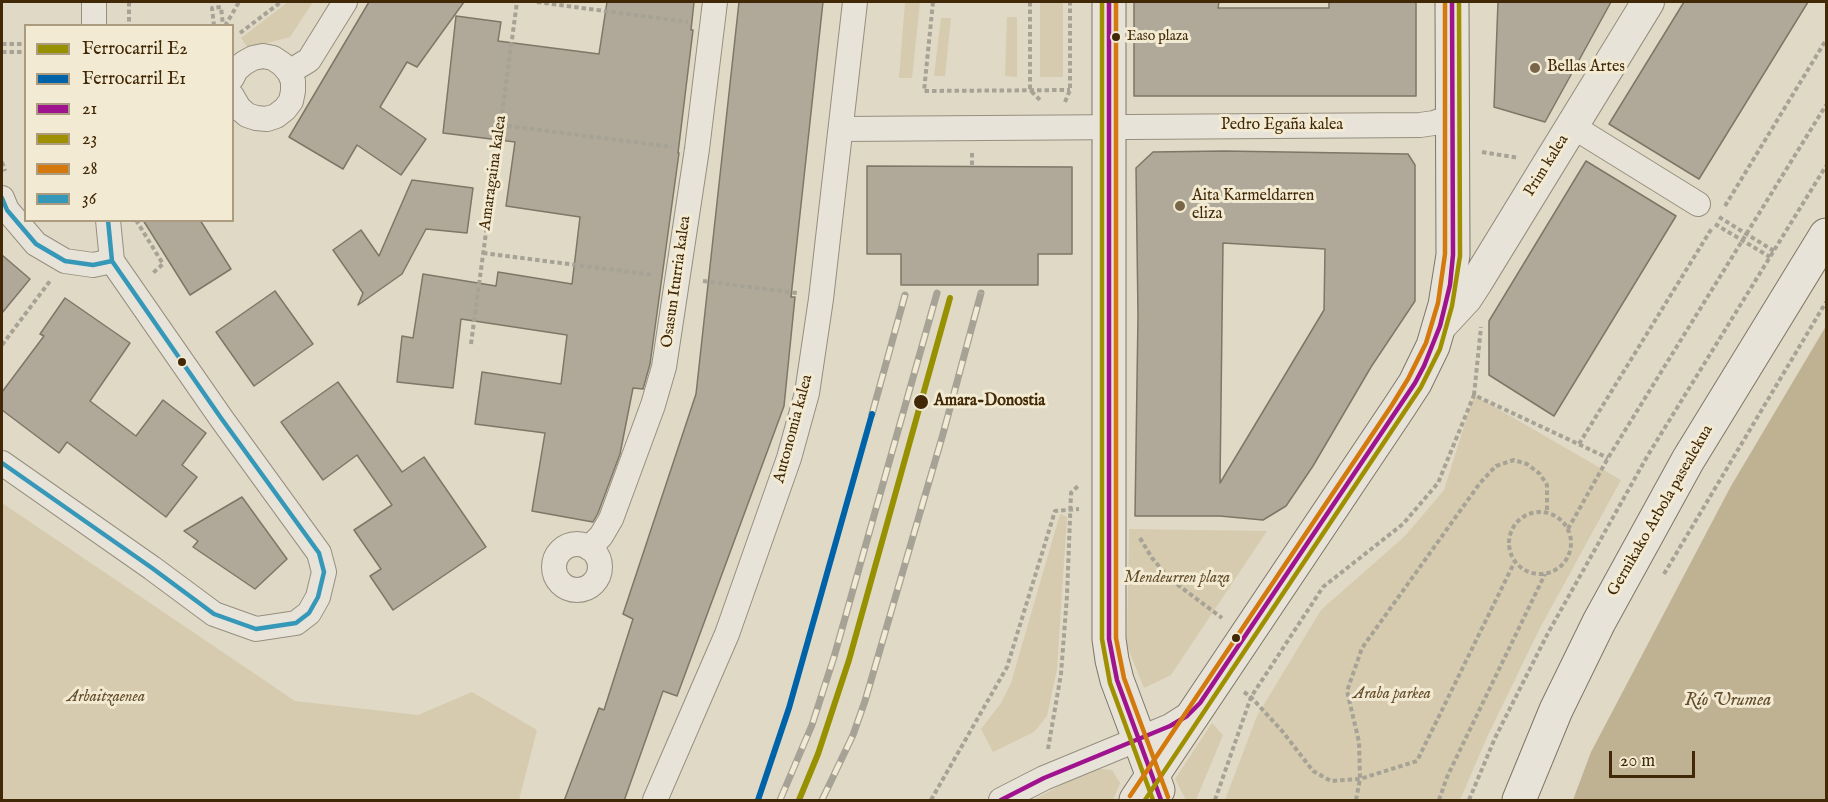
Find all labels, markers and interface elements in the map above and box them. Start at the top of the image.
legend [24,24,234,222]
place label: Easo plaza [1127,29,1188,45]
marker: Easo plaza [1110,31,1122,43]
text: Ferrocarril E2 [82,38,188,61]
place label: Bellas Artes [1547,58,1625,78]
marker: Bellas Artes [1528,61,1542,75]
text: Ferrocarril E1 [82,68,186,91]
text: 21 [82,98,97,121]
street label: Amaragaina kalea [476,114,512,232]
street label: Pedro Egaña kalea [1221,116,1343,136]
text: 23 [82,128,97,151]
street label: Prim kalea [1520,132,1574,200]
text: 28 [82,158,98,181]
place label: Aita Karmeldarren eliza [1192,187,1314,225]
text: 36 [82,188,96,211]
marker: Aita Karmeldarren eliza [1173,199,1187,213]
street label: Osasun Iturria kalea [658,215,696,349]
unlabelled marker [176,356,188,368]
street label: Autonomia kalea [770,373,818,485]
place label: Amara-Donostia [934,392,1045,412]
marker: Amara-Donostia [912,393,930,411]
street label: Gernikako Arbola pasealekua [1604,422,1718,600]
park label: Mendeurren plaza [1124,569,1230,589]
unlabelled marker [1230,632,1242,644]
park label: Araba parkea [1353,685,1431,705]
park label: Arbaitzaenea [67,688,145,708]
water label: Río Urumea [1685,690,1771,712]
scale bar [1612,739,1698,777]
text: 20 m [1620,750,1655,773]

